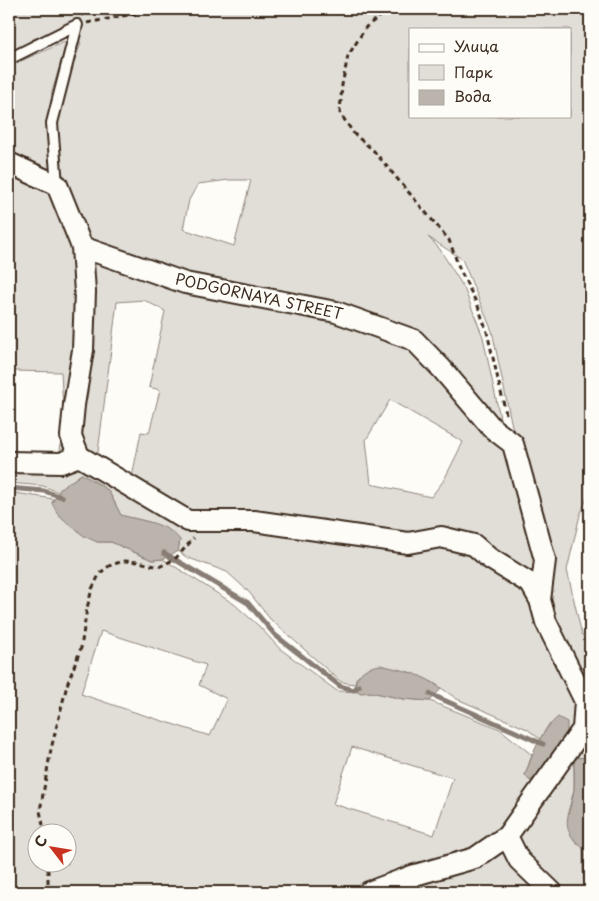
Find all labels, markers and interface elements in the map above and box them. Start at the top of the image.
legend [409,28,572,118]
text: Улица [454,34,499,57]
text: Парк [454,60,493,83]
text: Вода [454,84,492,107]
street label: PODGORNAYA STREET [173,267,346,325]
north arrow [28,824,78,874]
text: С [29,831,52,851]

